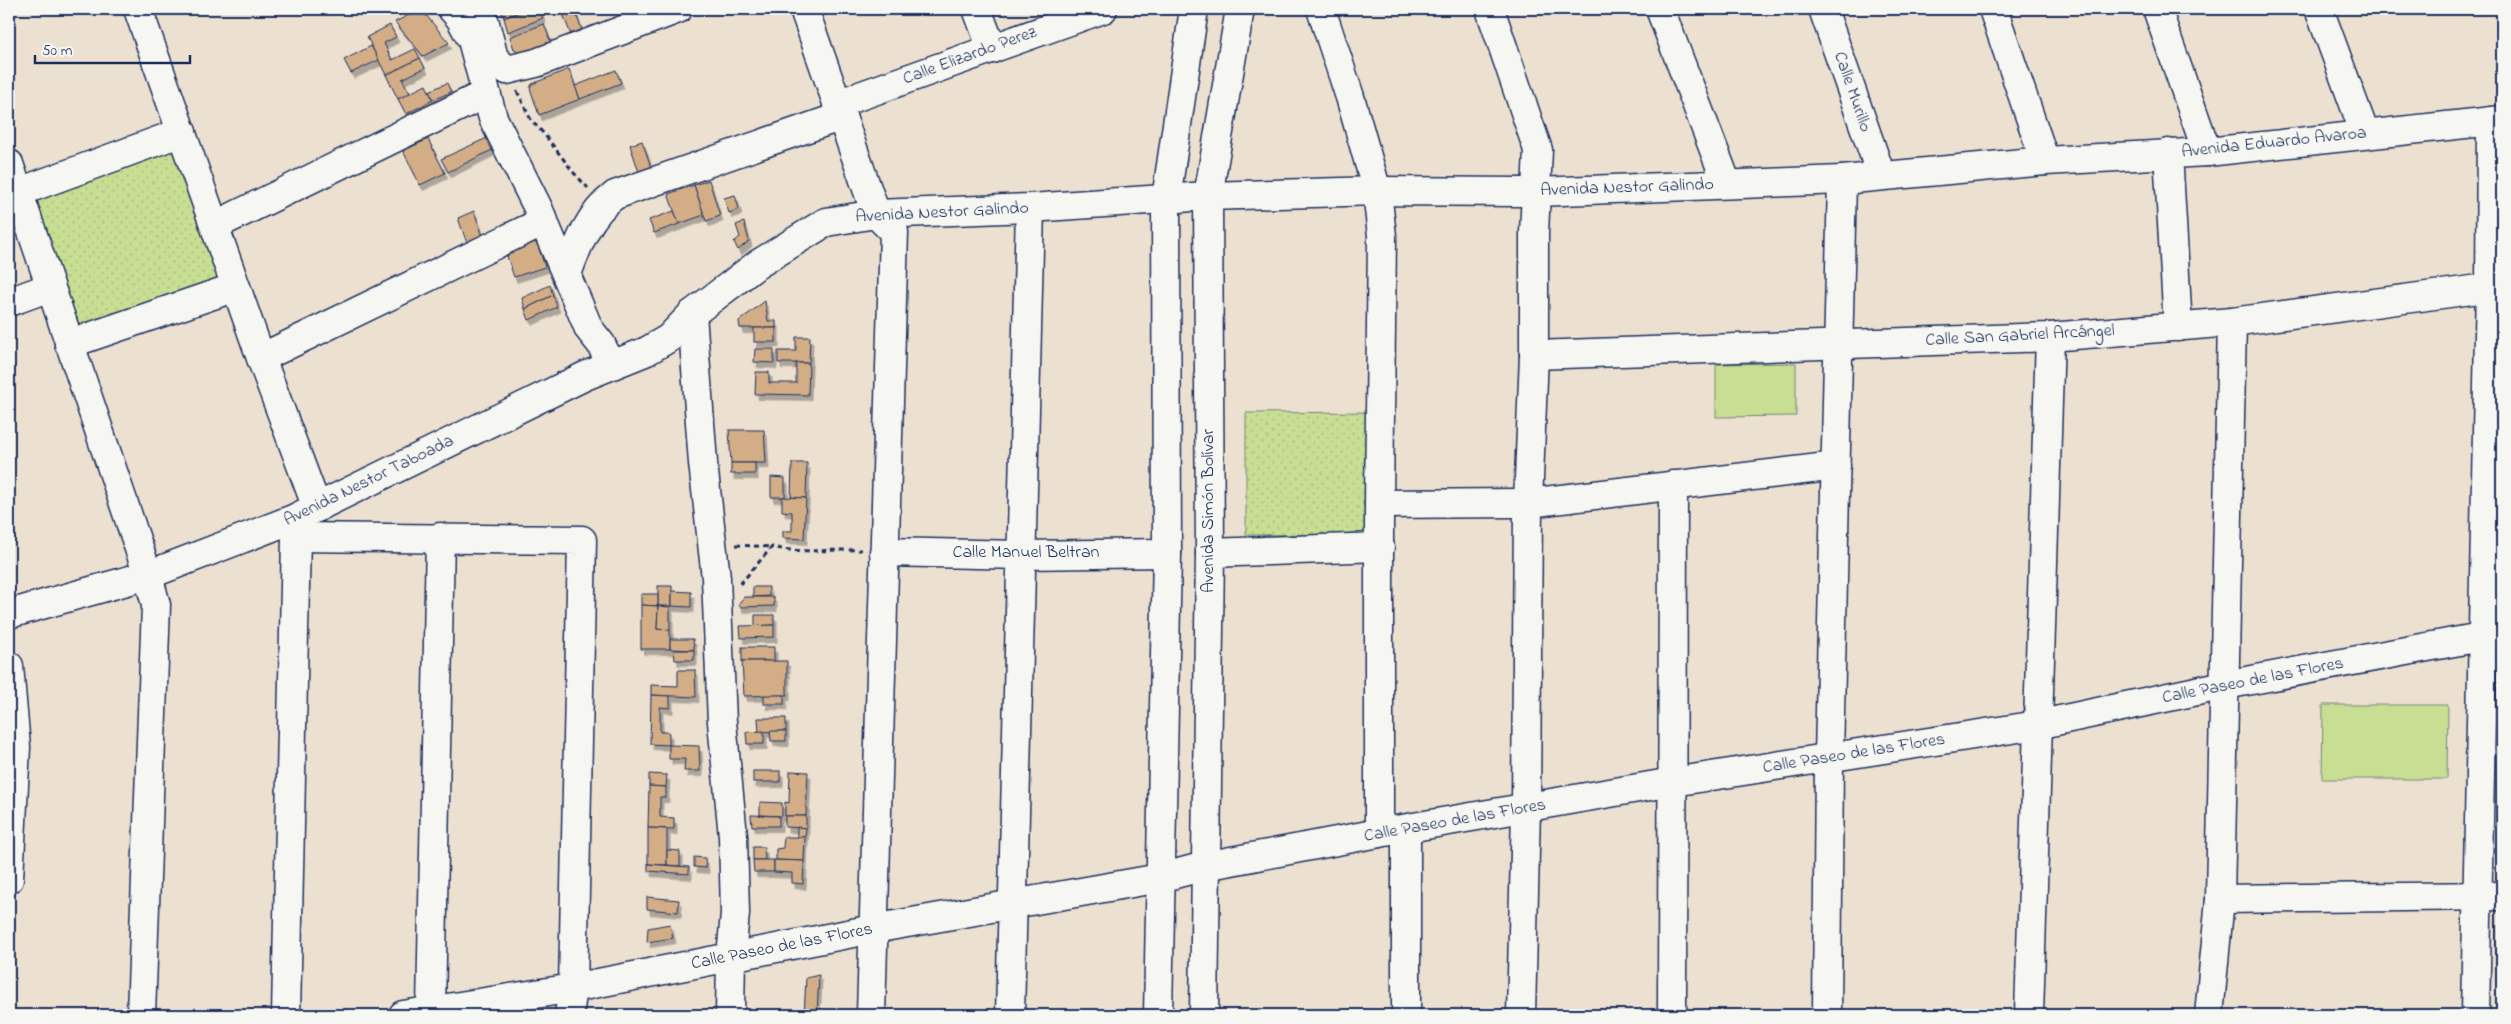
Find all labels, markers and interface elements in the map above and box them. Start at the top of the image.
street label: Calle Elizardo Perez [899,20,1041,92]
scale bar [35,32,190,64]
text: 50 m [42,40,73,62]
street label: Calle Murillo [1826,48,1878,136]
street label: Avenida Eduardo Avaroa [2180,120,2368,166]
street label: Avenida Nestor Galindo [1540,172,1714,204]
street label: Avenida Nestor Galindo [855,195,1029,231]
street label: Calle San Gabriel Arcángel [1925,318,2115,355]
street label: Avenida Nestor Taboada [280,428,458,534]
street label: Avenida Simón Bolívar [1196,429,1222,593]
street label: Calle Manuel Beltran [953,540,1100,566]
street label: Calle Paseo de las Flores [2160,651,2346,711]
street label: Calle Paseo de las Flores [1761,727,1947,781]
street label: Calle Paseo de las Flores [1362,792,1548,850]
street label: Calle Paseo de las Flores [689,917,875,977]

